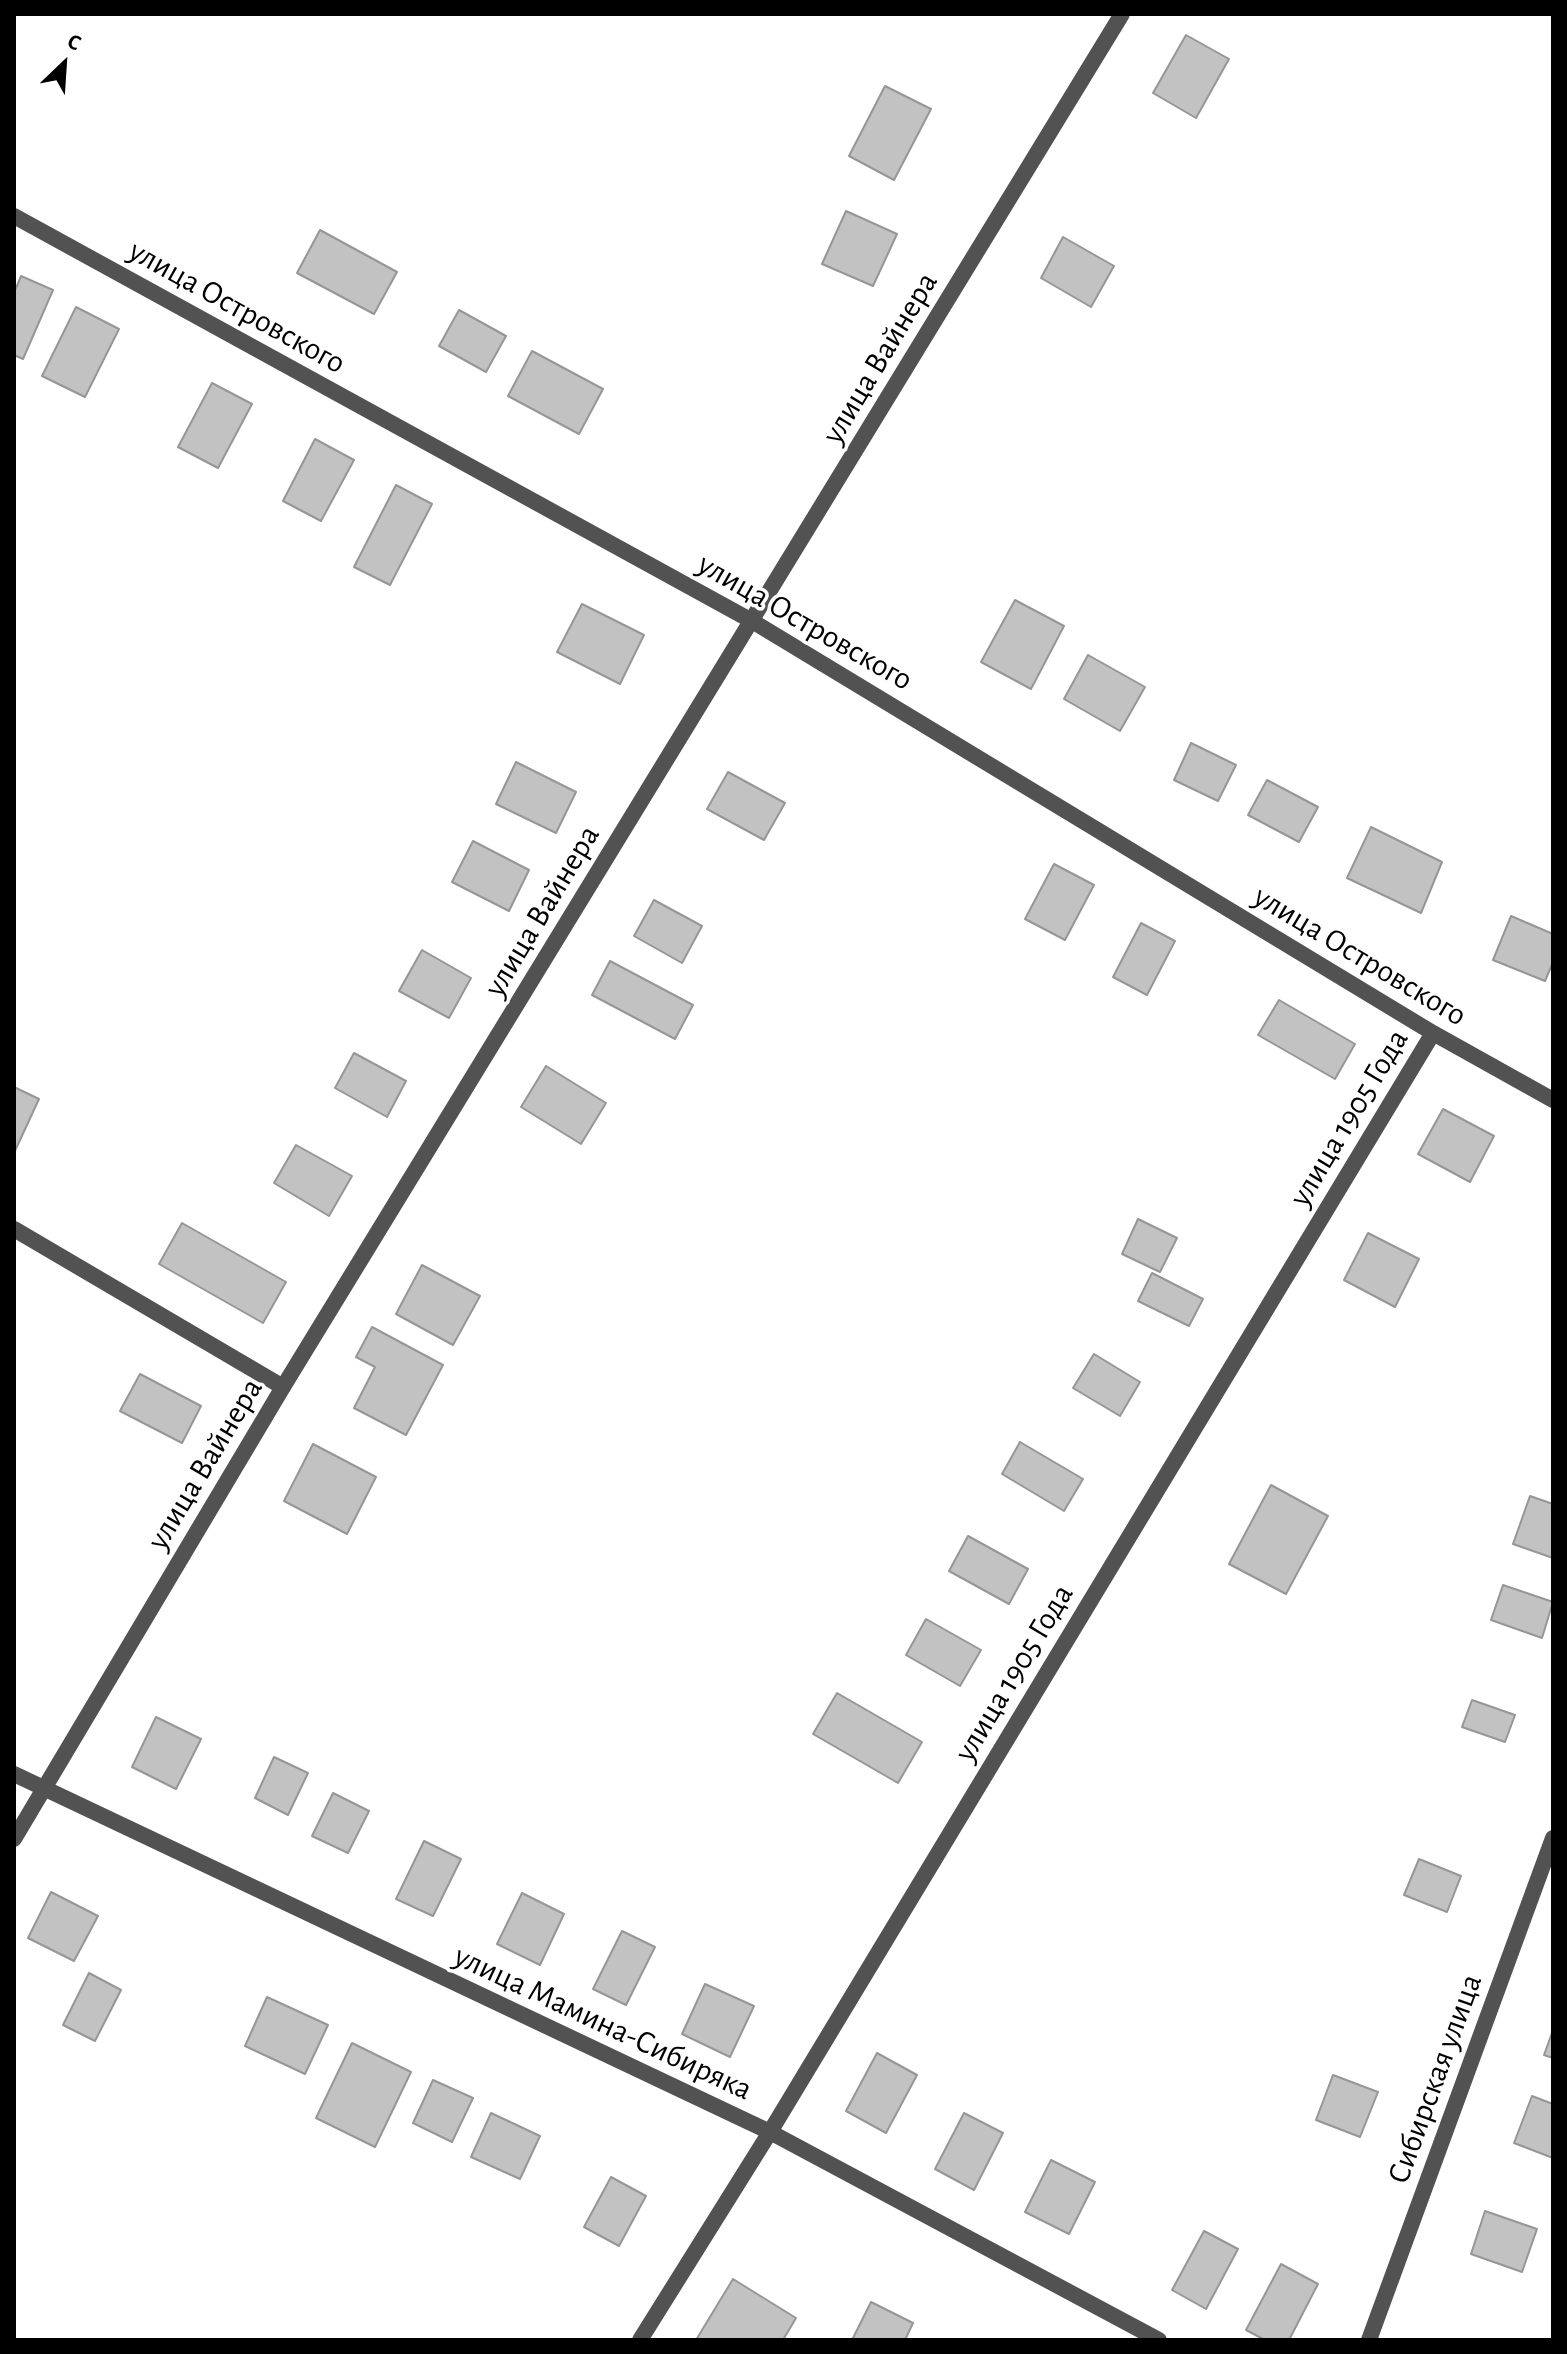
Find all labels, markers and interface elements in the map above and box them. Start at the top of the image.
north arrow [24,24,104,104]
text: С [64,30,84,55]
street label: улица Островского [122,232,352,382]
street label: улица Вайнера [814,265,946,451]
street label: улица Островского [691,545,919,699]
street label: улица Вайнера [476,818,608,1004]
street label: улица Островского [1247,877,1473,1035]
street label: улица 1905 Года [1281,1023,1417,1213]
street label: улица Вайнера [139,1371,271,1557]
street label: улица 1905 Года [946,1578,1082,1768]
street label: улица Мамина-Сибиряка [448,1937,758,2109]
street label: Сибирская улица [1379,1969,1491,2189]

